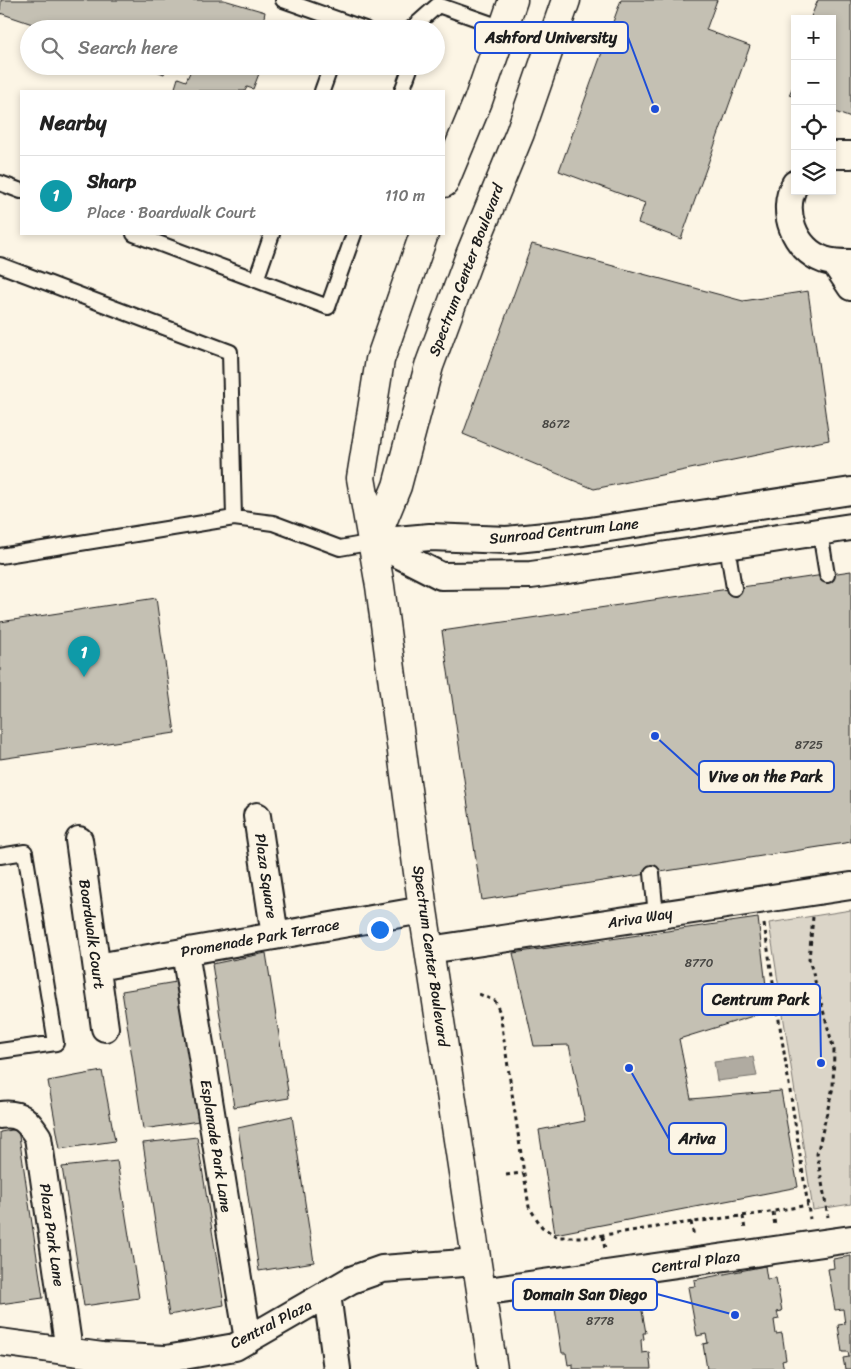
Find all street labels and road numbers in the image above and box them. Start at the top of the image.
street label: Spectrum Center Boulevard [421,179,511,360]
street label: Sunroad Centrum Lane [488,510,640,552]
street label: Plaza Square [247,832,285,920]
street label: Spectrum Center Boulevard [405,864,457,1049]
street label: Boardwalk Court [71,878,113,991]
street label: Ariva Way [605,900,675,936]
street label: Promenade Park Terrace [179,911,342,965]
street label: Esplanade Park Lane [193,1078,239,1214]
street label: Plaza Park Lane [32,1182,72,1289]
street label: Central Plaza [650,1243,742,1281]
street label: Central Plaza [225,1292,317,1356]

